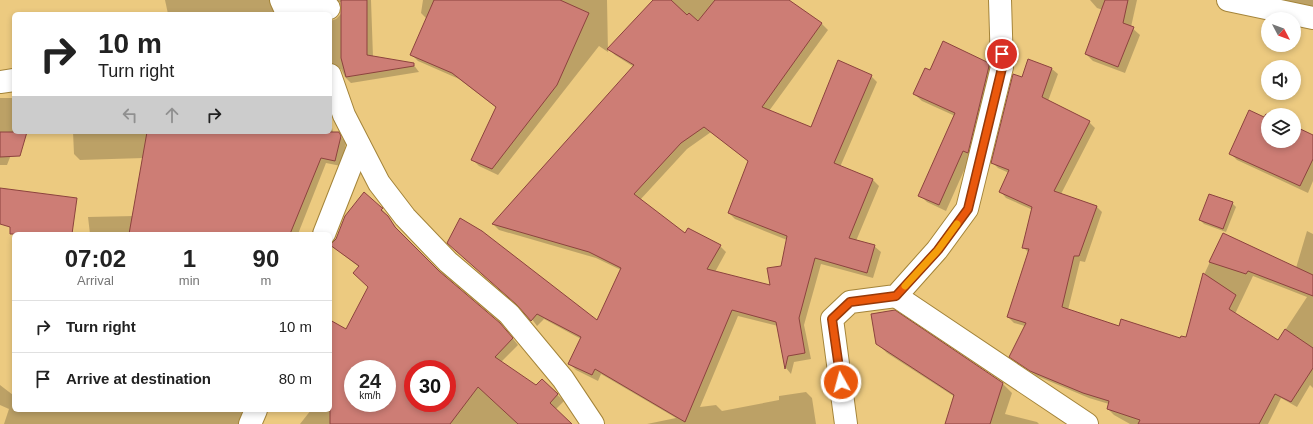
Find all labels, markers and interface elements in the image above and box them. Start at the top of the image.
north arrow [1261,12,1301,52]
map controls [1261,12,1301,148]
icon: right [32,28,84,80]
text: 10 m [98,28,162,59]
pin [985,37,1019,71]
icon: arrive [991,43,1013,65]
button: sound [1261,60,1301,100]
text: Turn right [98,61,174,81]
icon: left [119,104,141,126]
icon: ahead [161,104,183,126]
icon: right [203,104,225,126]
button: layers [1261,108,1301,148]
text: 07:02 [65,245,126,272]
text: 1 [183,245,196,272]
text: 90 [253,245,279,272]
text: Arrival [77,273,114,288]
text: min [179,273,200,288]
text: m [260,273,271,288]
icon: right [32,316,54,338]
text: Turn right [66,318,136,335]
text: 10 m [279,318,312,335]
speed limit sign: 30 [404,360,456,412]
position arrow [820,361,862,403]
icon: arrive [32,368,54,390]
text: Arrive at destination [66,370,211,387]
text: 80 m [279,370,312,387]
text: 24 [359,370,381,392]
text: km/h [359,390,381,401]

